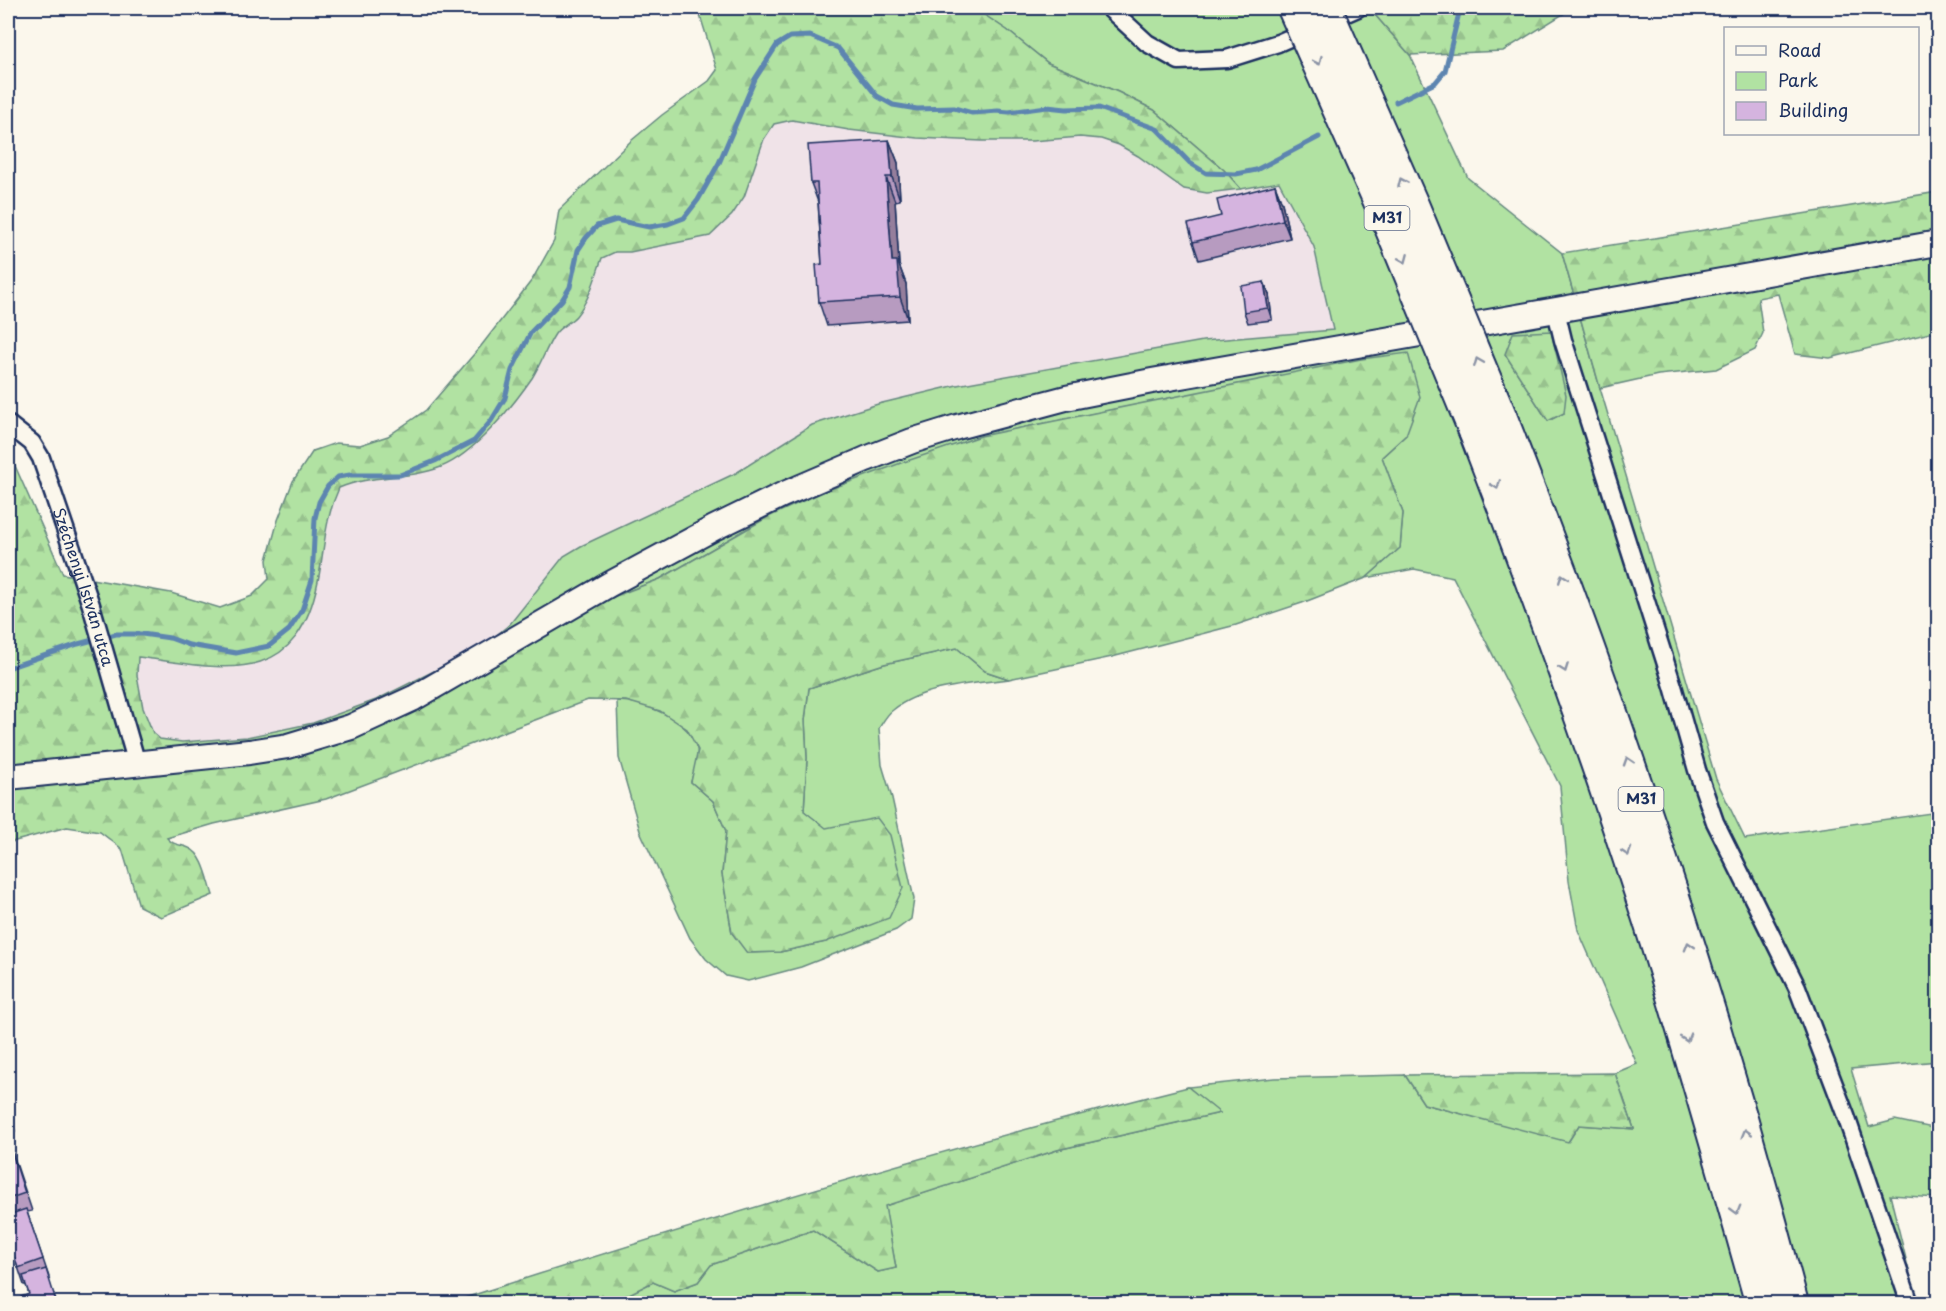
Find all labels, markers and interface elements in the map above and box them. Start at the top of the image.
legend [1724,27,1919,135]
text: Road [1778,36,1822,63]
one-way arrow [1311,54,1323,65]
text: Park [1778,66,1818,93]
text: Building [1778,96,1848,123]
one-way arrow [1398,177,1410,188]
road number: M31 [1364,206,1410,230]
one-way arrow [1397,252,1409,263]
one-way arrow [1473,357,1485,368]
one-way arrow [1489,479,1501,490]
street label: Széchenyi István utca [48,504,121,669]
one-way arrow [1557,573,1570,583]
one-way arrow [1556,662,1569,673]
one-way arrow [1623,756,1635,767]
road number: M31 [1618,787,1664,811]
one-way arrow [1620,846,1632,857]
one-way arrow [1684,941,1696,952]
one-way arrow [1679,1032,1691,1043]
one-way arrow [1741,1128,1753,1139]
one-way arrow [1728,1205,1741,1215]

